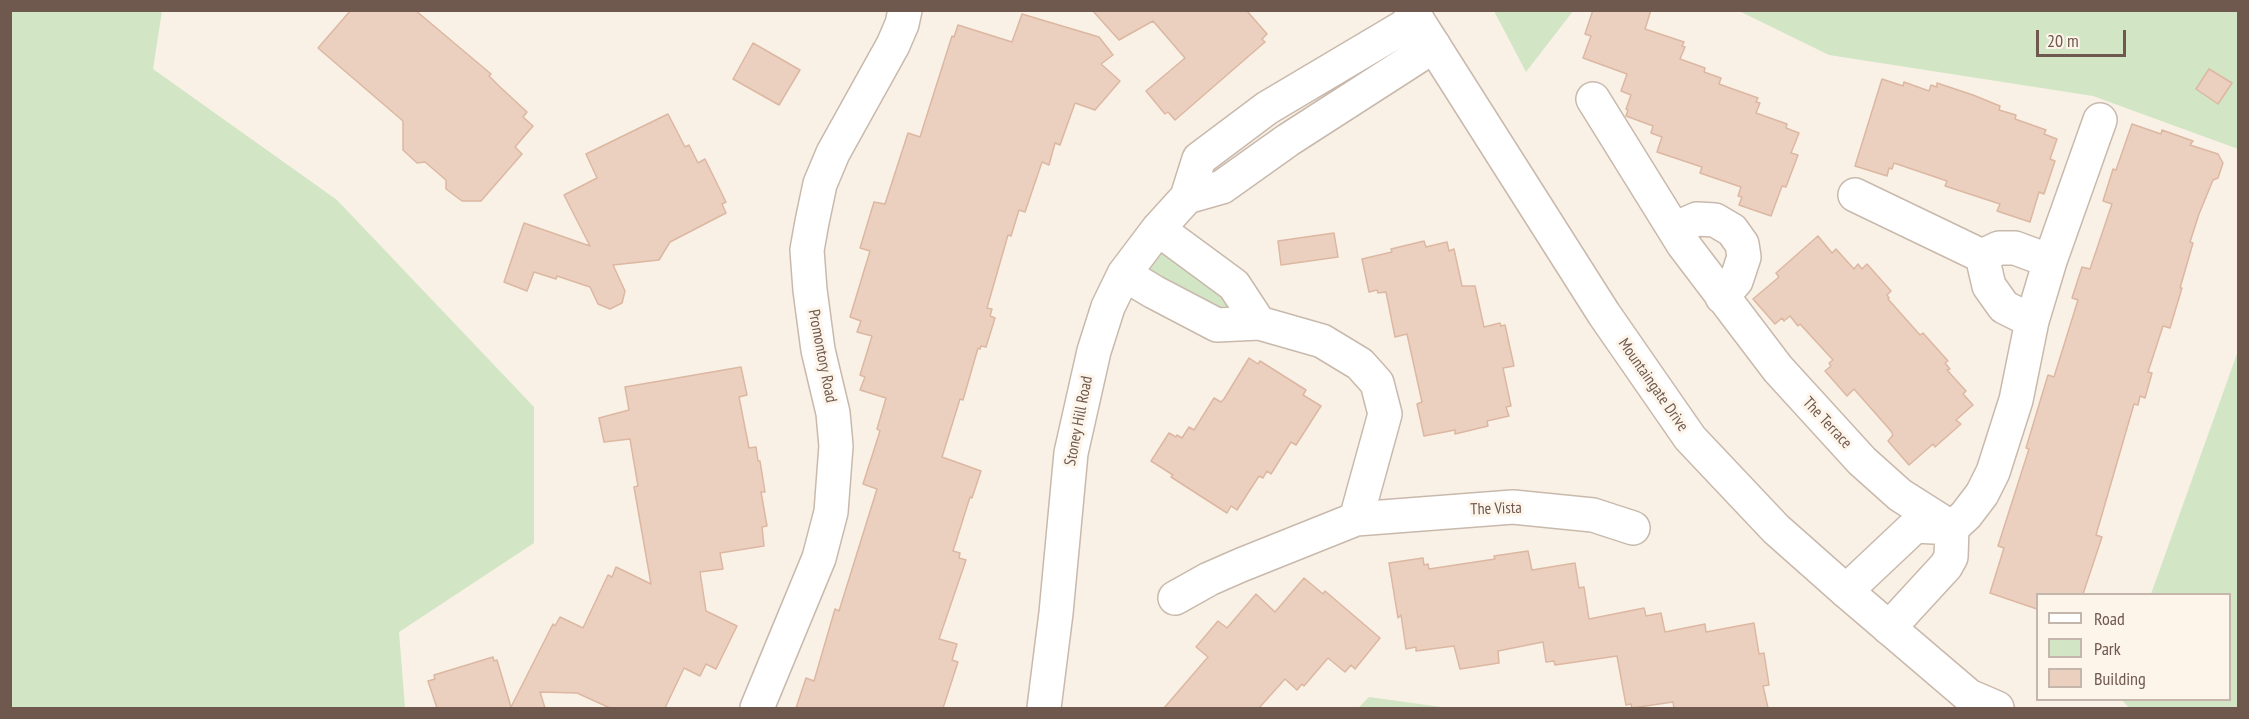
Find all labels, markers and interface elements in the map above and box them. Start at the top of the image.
scale bar [2039,18,2129,56]
text: 20 m [2047,29,2079,52]
street label: Promontory Road [804,308,840,404]
street label: Mountaingate Drive [1614,335,1692,435]
street label: Stoney Hill Road [1061,375,1097,467]
street label: The Terrace [1798,393,1856,453]
street label: The Vista [1470,499,1522,519]
legend [2036,593,2231,701]
text: Road [2094,607,2125,630]
text: Park [2094,637,2121,660]
text: Building [2094,667,2146,690]

